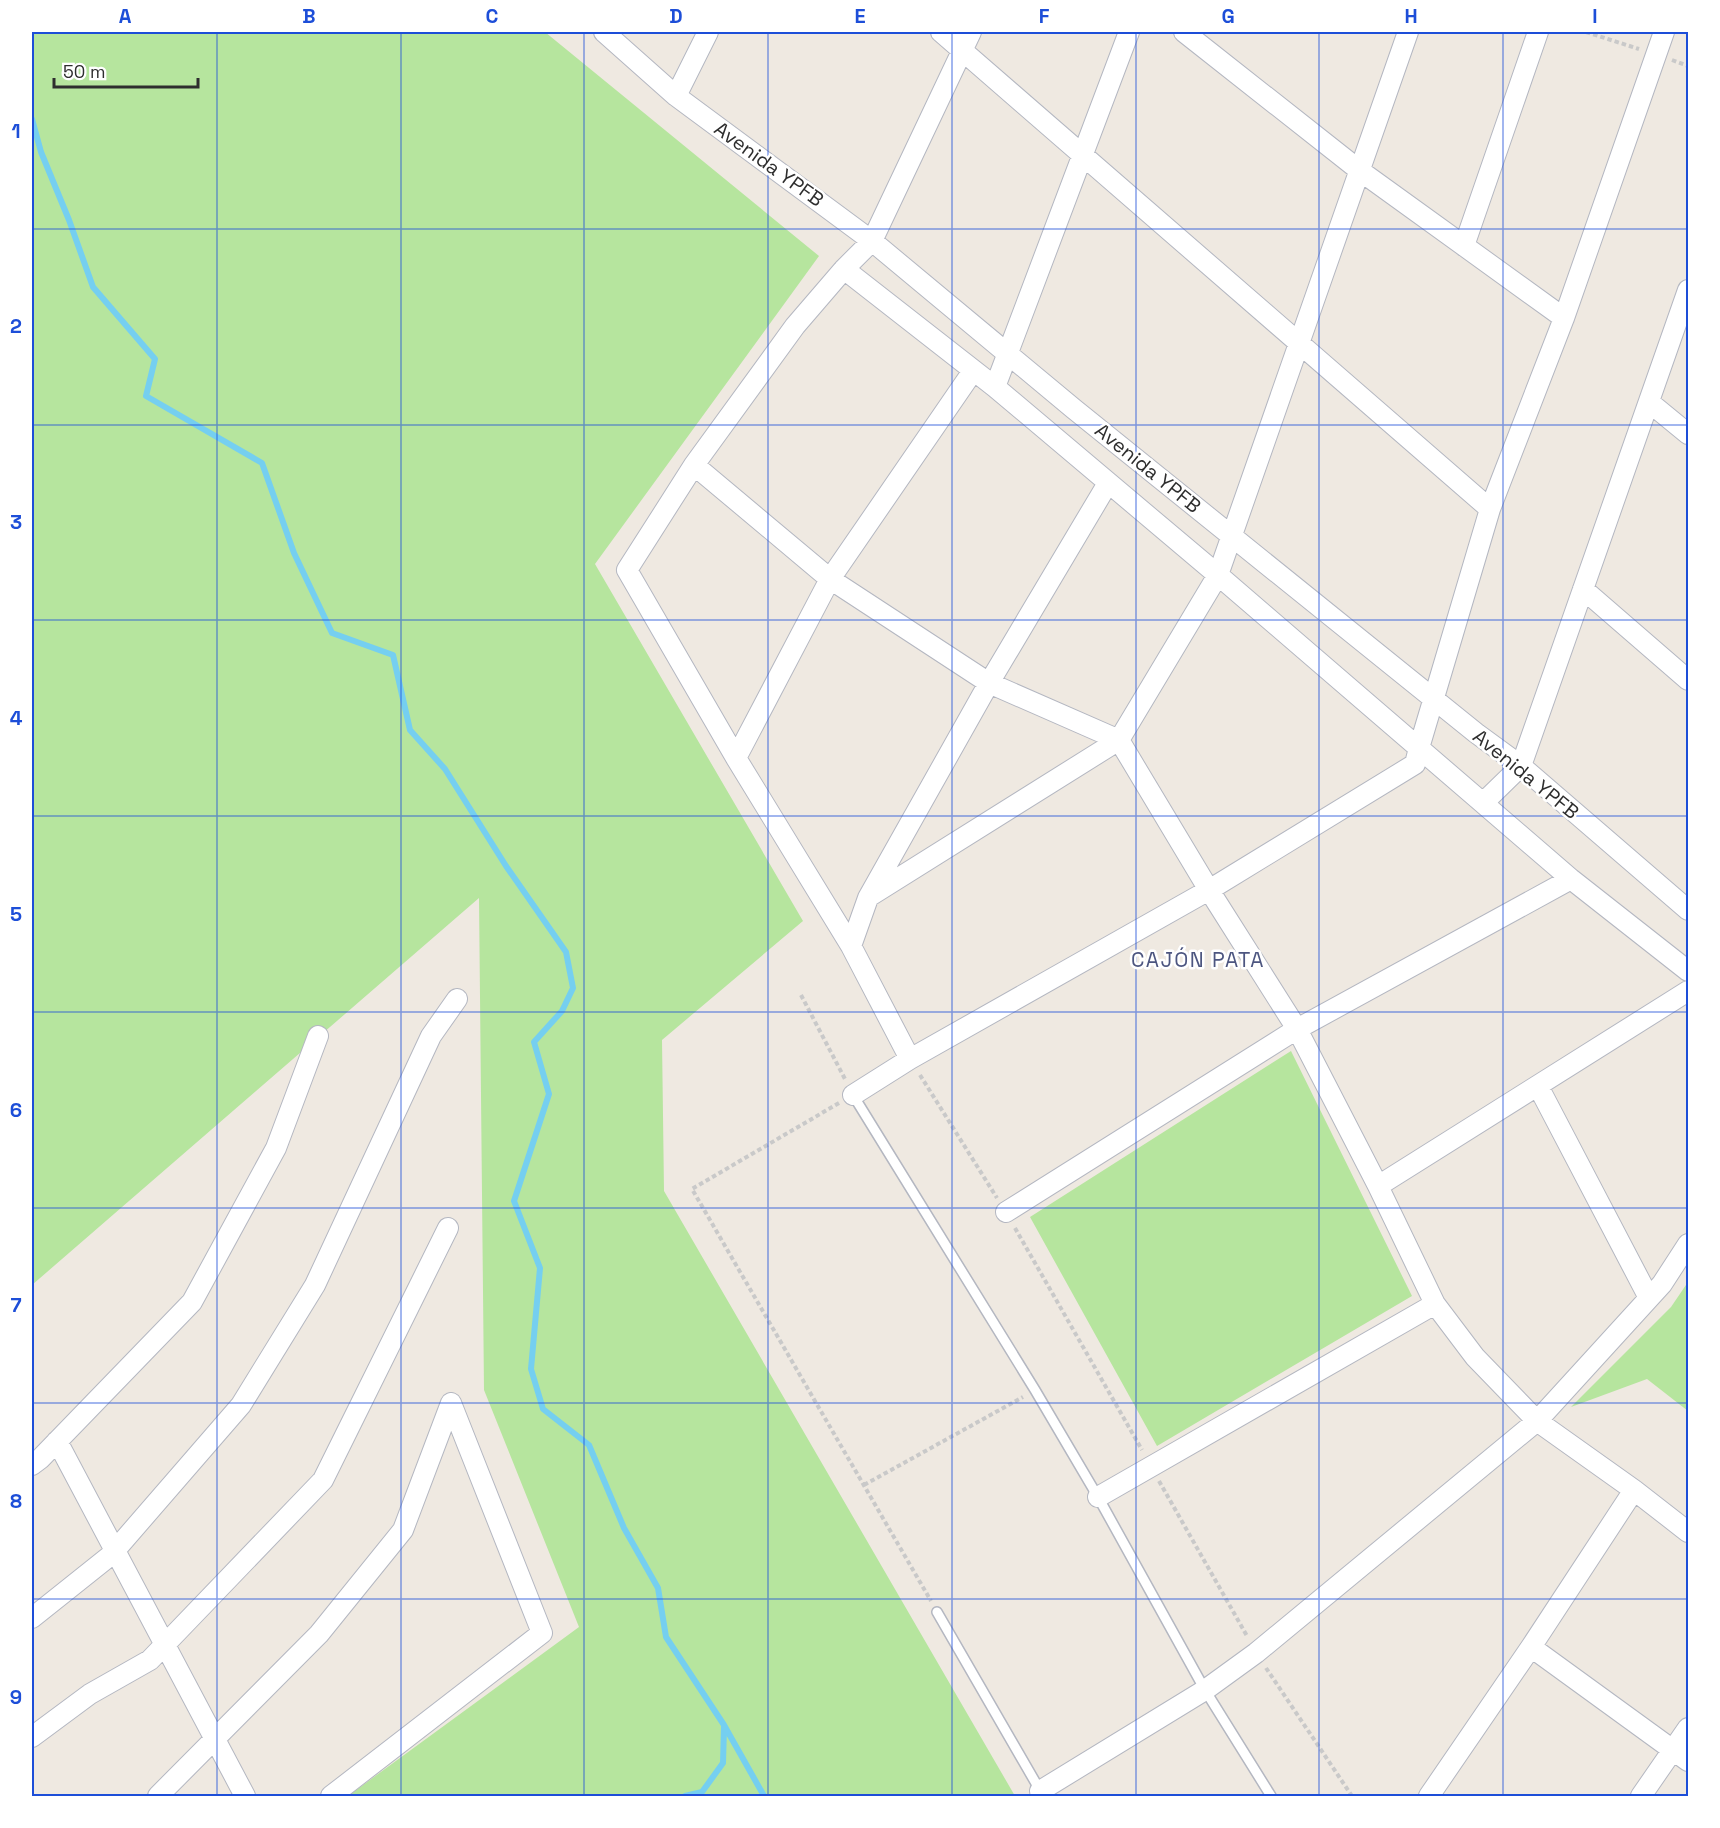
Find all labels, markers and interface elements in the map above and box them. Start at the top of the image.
text: A [119,3,132,29]
text: B [302,3,316,29]
text: C [486,3,499,29]
text: D [669,3,683,29]
text: E [854,3,866,29]
text: F [1039,3,1050,29]
text: G [1221,3,1235,29]
text: H [1404,3,1418,29]
text: I [1592,3,1598,29]
scale bar [54,51,198,89]
text: 50 m [63,60,105,83]
street label: Avenida YPFB [709,116,829,212]
text: 1 [11,118,21,144]
text: 2 [10,313,22,339]
street label: Avenida YPFB [1090,417,1206,519]
text: 3 [10,509,22,535]
text: 4 [10,705,23,731]
street label: Avenida YPFB [1468,723,1584,825]
text: 5 [10,901,22,927]
district label: CAJÓN PATA [1131,946,1265,973]
text: 6 [10,1097,22,1123]
text: 7 [10,1292,22,1318]
text: 8 [10,1488,22,1514]
text: 9 [10,1684,22,1710]

